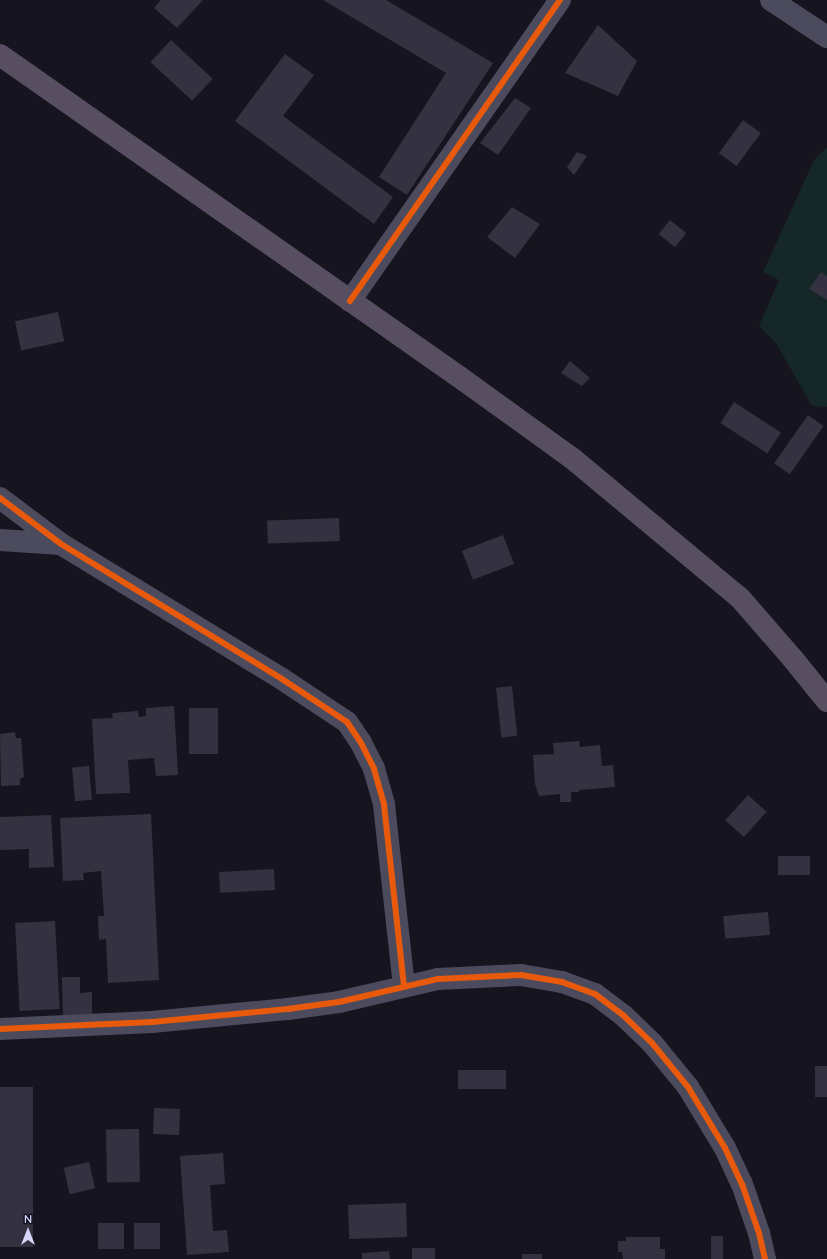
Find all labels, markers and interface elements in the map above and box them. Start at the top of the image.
north arrow [8,1211,48,1251]
text: N [24,1212,32,1226]

